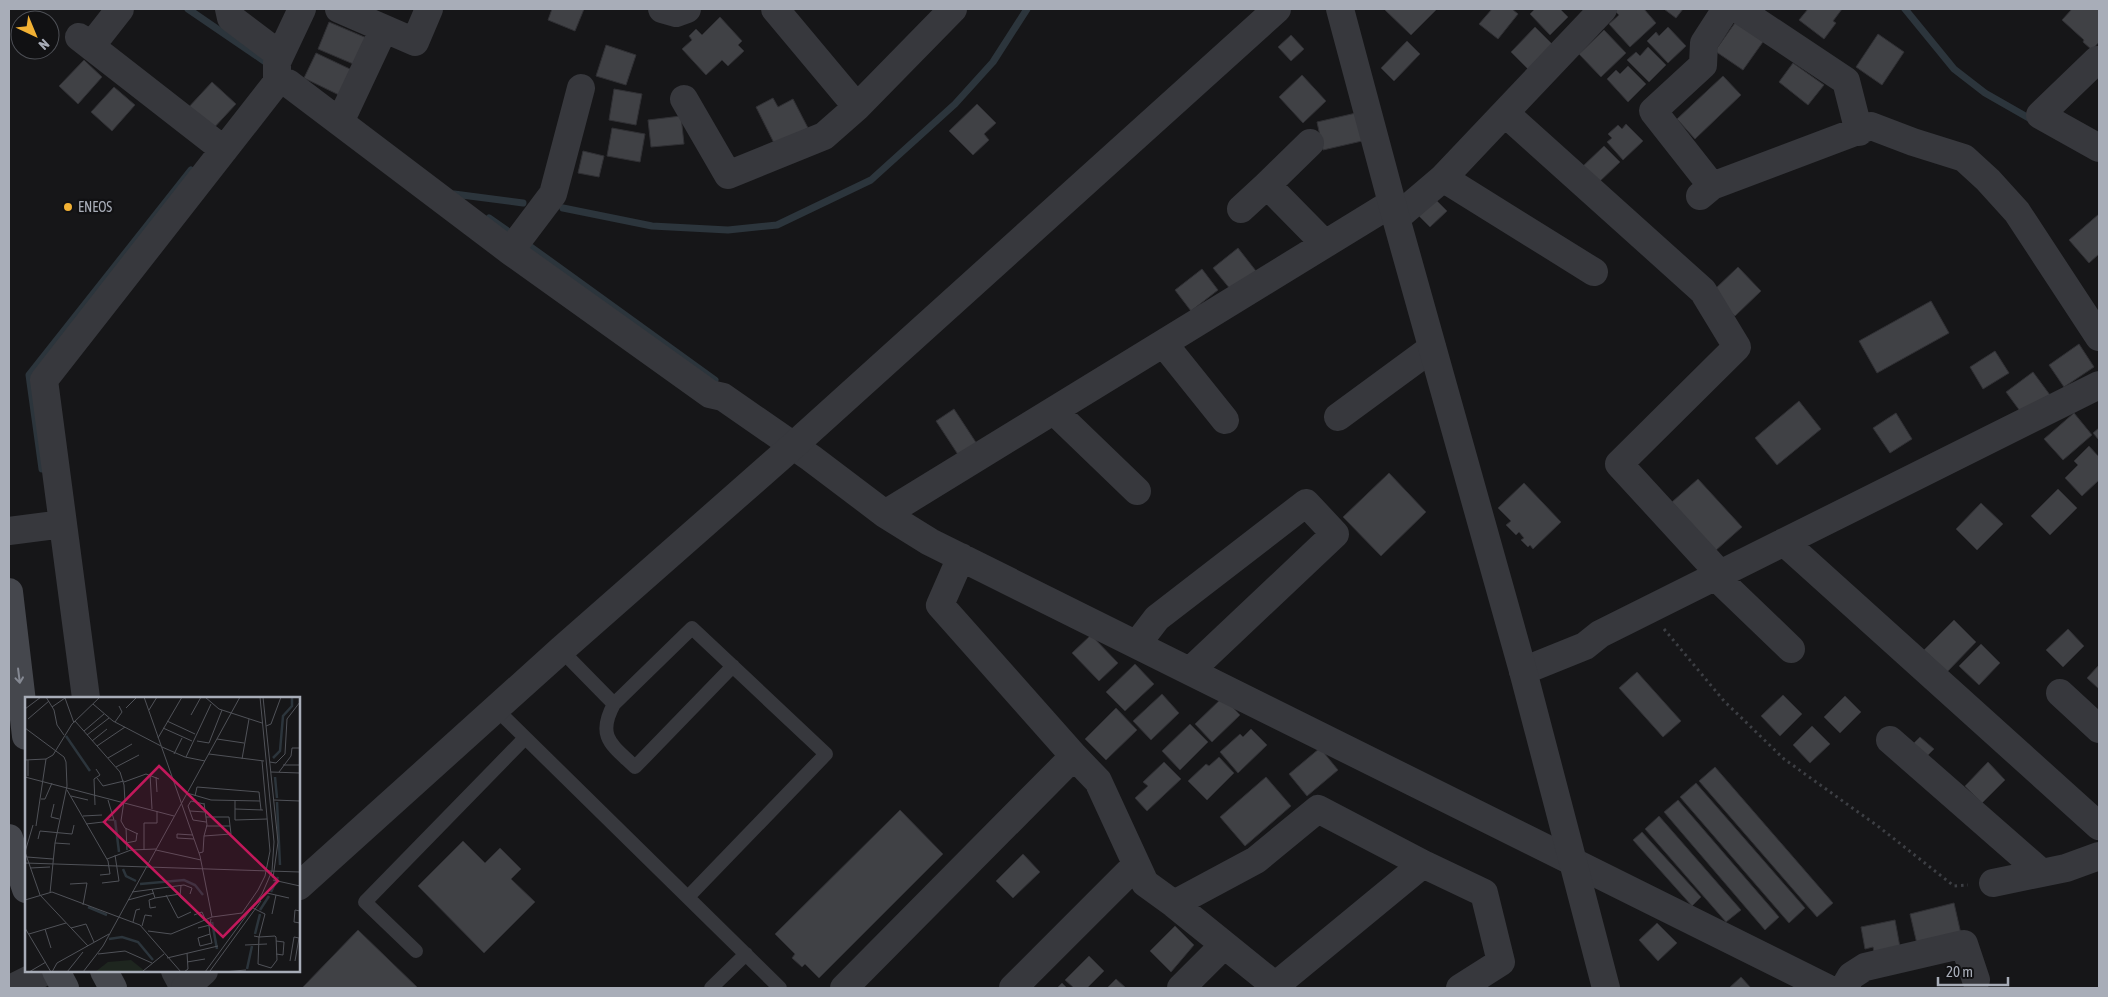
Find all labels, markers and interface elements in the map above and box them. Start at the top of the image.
north arrow [10,10,60,60]
text: N [36,36,53,53]
place label: ENEOS [78,199,112,215]
marker: ENEOS [62,201,74,213]
one-way arrow [14,667,24,683]
inset map [25,697,300,972]
scale bar [1938,954,2008,986]
text: 20 m [1946,963,1973,980]

